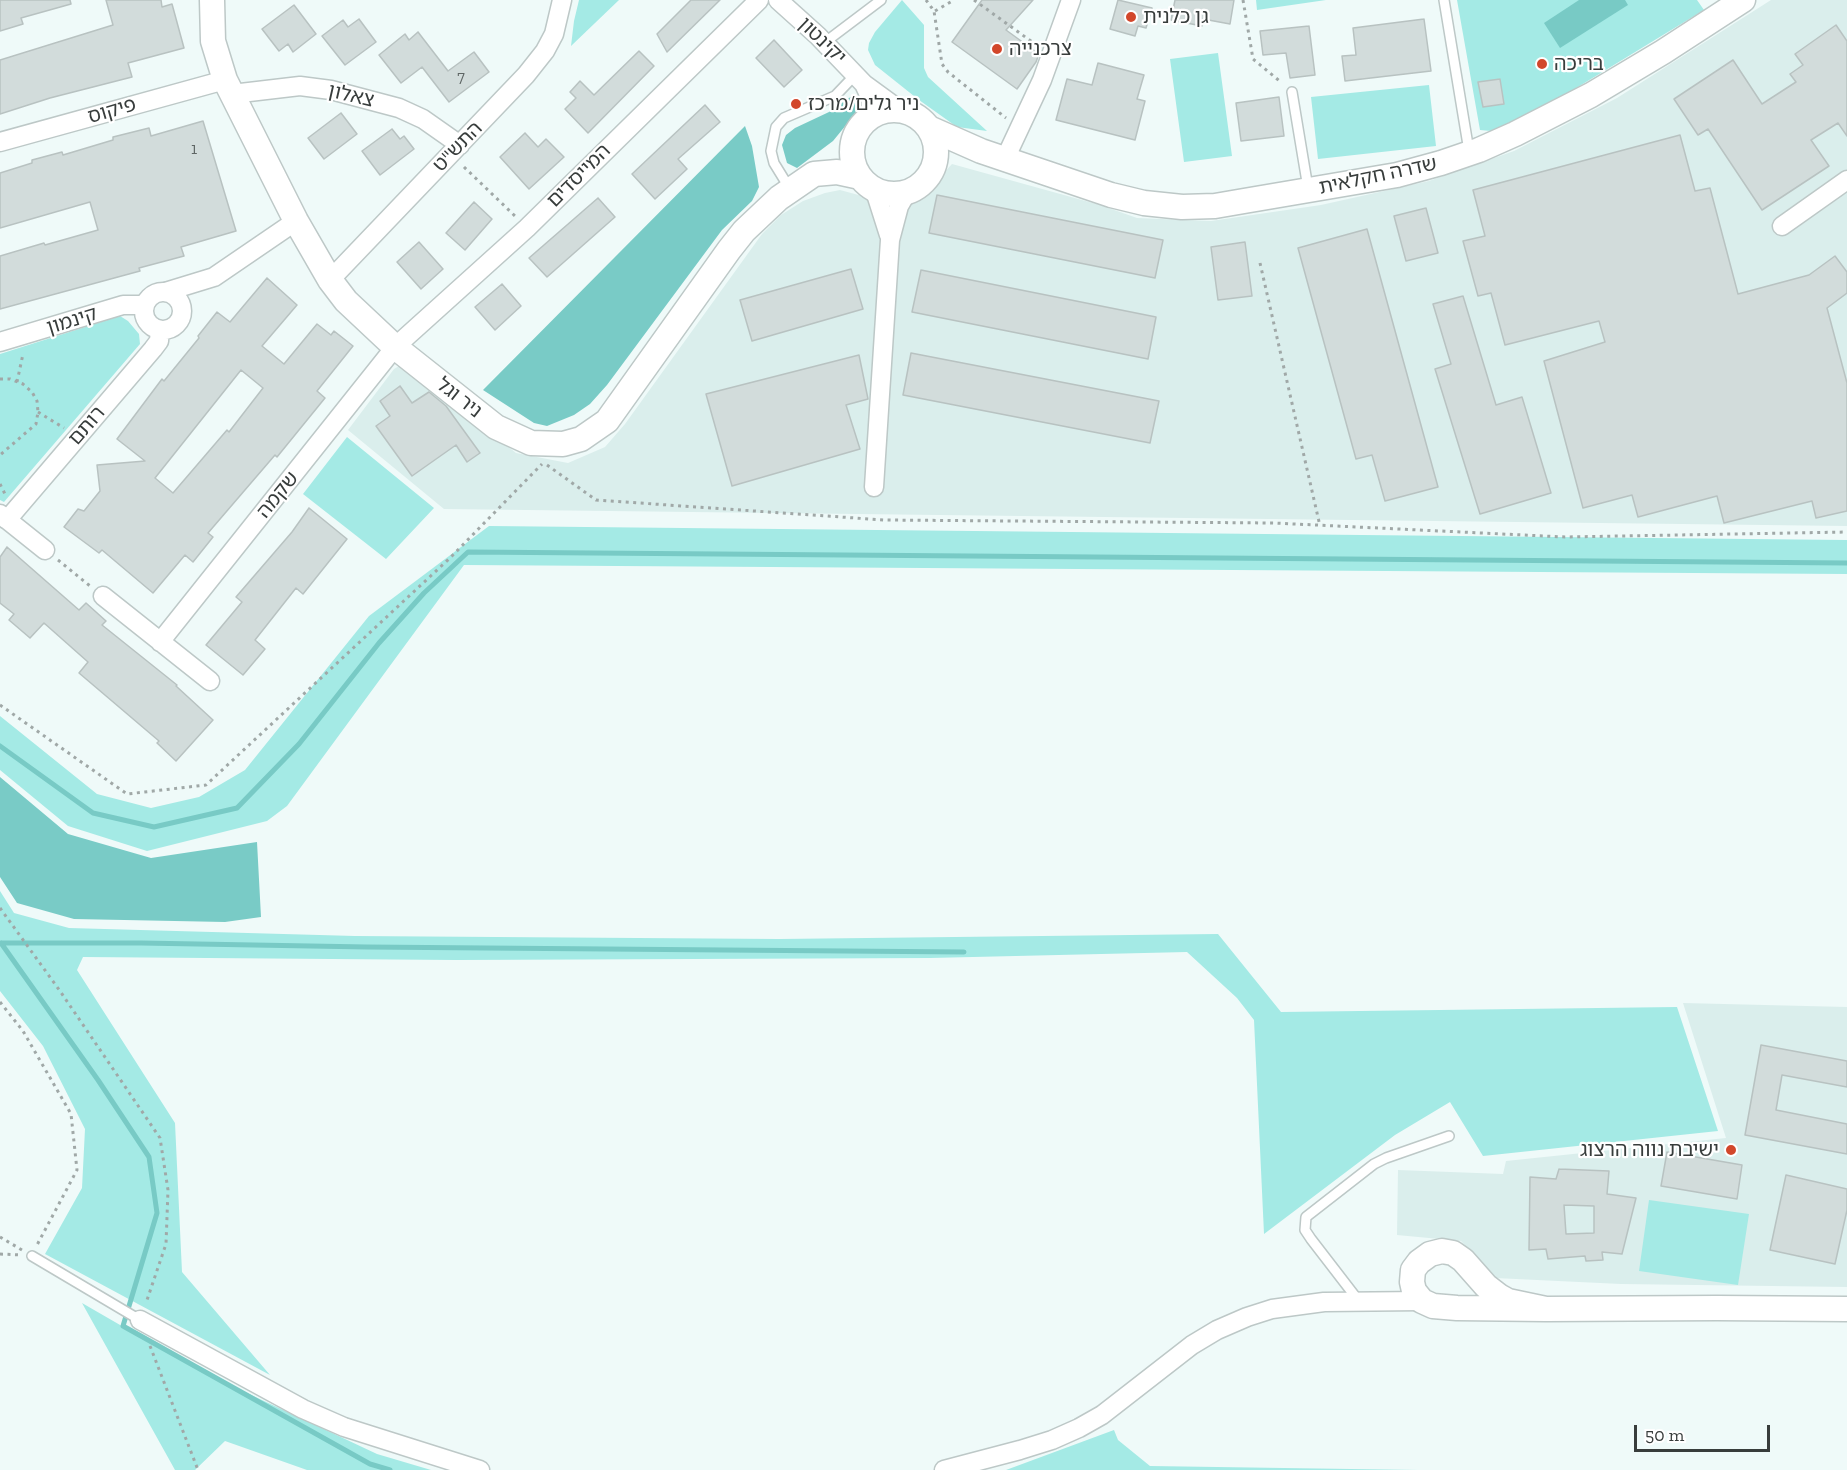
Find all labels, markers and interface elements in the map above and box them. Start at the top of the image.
place label: גן כלנית [1143,5,1209,29]
marker: גן כלנית [1124,10,1138,24]
street label: יקינטון [793,13,851,69]
place label: צרכנייה [1009,37,1072,61]
marker: צרכנייה [990,42,1004,56]
place label: בריכה [1554,52,1604,76]
marker: בריכה [1535,57,1549,71]
house number: 7 [457,67,465,87]
street label: צאלון [326,79,376,113]
place label: ניר גלים/מרכז [808,92,919,116]
street label: פיקוס [85,93,139,129]
marker: ניר גלים/מרכז [789,97,803,111]
street label: התש"ט [428,117,488,177]
house number: 1 [191,139,197,159]
street label: המייסדים [542,139,616,213]
street label: שדרה חקלאית [1317,152,1439,200]
street label: קינמון [44,302,100,340]
street label: ניר וגל [431,373,487,423]
street label: רותם [64,402,110,450]
street label: שקמה [252,467,304,523]
place label: ישיבת נווה הרצוג [1580,1138,1719,1162]
marker: ישיבת נווה הרצוג [1724,1143,1738,1157]
scale bar [1637,1413,1774,1451]
text: 50 m [1645,1424,1684,1446]

